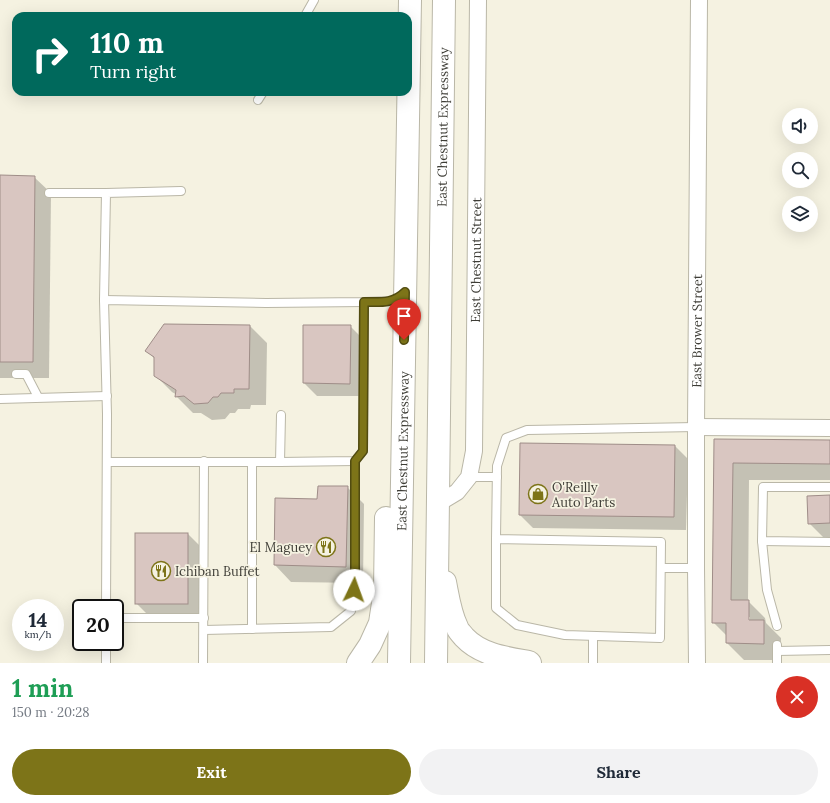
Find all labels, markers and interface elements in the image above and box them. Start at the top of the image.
text: 110 m [90,25,164,61]
icon: right [24,28,76,80]
street label: East Chestnut Expressway [433,47,452,207]
text: Turn right [90,60,176,83]
map controls [782,108,818,232]
button: sound [782,108,818,144]
button: search [782,152,818,188]
button: layers [782,196,818,232]
street label: East Chestnut Street [467,197,485,323]
street label: East Brower Street [688,274,706,388]
pin [387,299,421,340]
icon: arrive [393,305,415,327]
street label: East Chestnut Expressway [393,371,412,531]
place label: O'Reilly Auto Parts [551,479,615,511]
shop icon: O'Reilly Auto Parts [527,483,549,505]
restaurant icon: El Maguey [315,536,337,558]
place label: El Maguey [250,539,312,556]
restaurant icon: Ichiban Buffet [150,560,172,582]
place label: Ichiban Buffet [175,563,260,580]
position arrow [333,569,375,611]
speed limit sign: 20 [72,599,124,651]
text: 14 [28,607,48,632]
text: km/h [24,628,52,641]
text: 1 min [12,673,73,704]
button: close [776,676,818,718]
text: 150 m · 20:28 [12,704,90,721]
button: Exit [12,749,411,795]
button: Share [419,749,818,795]

